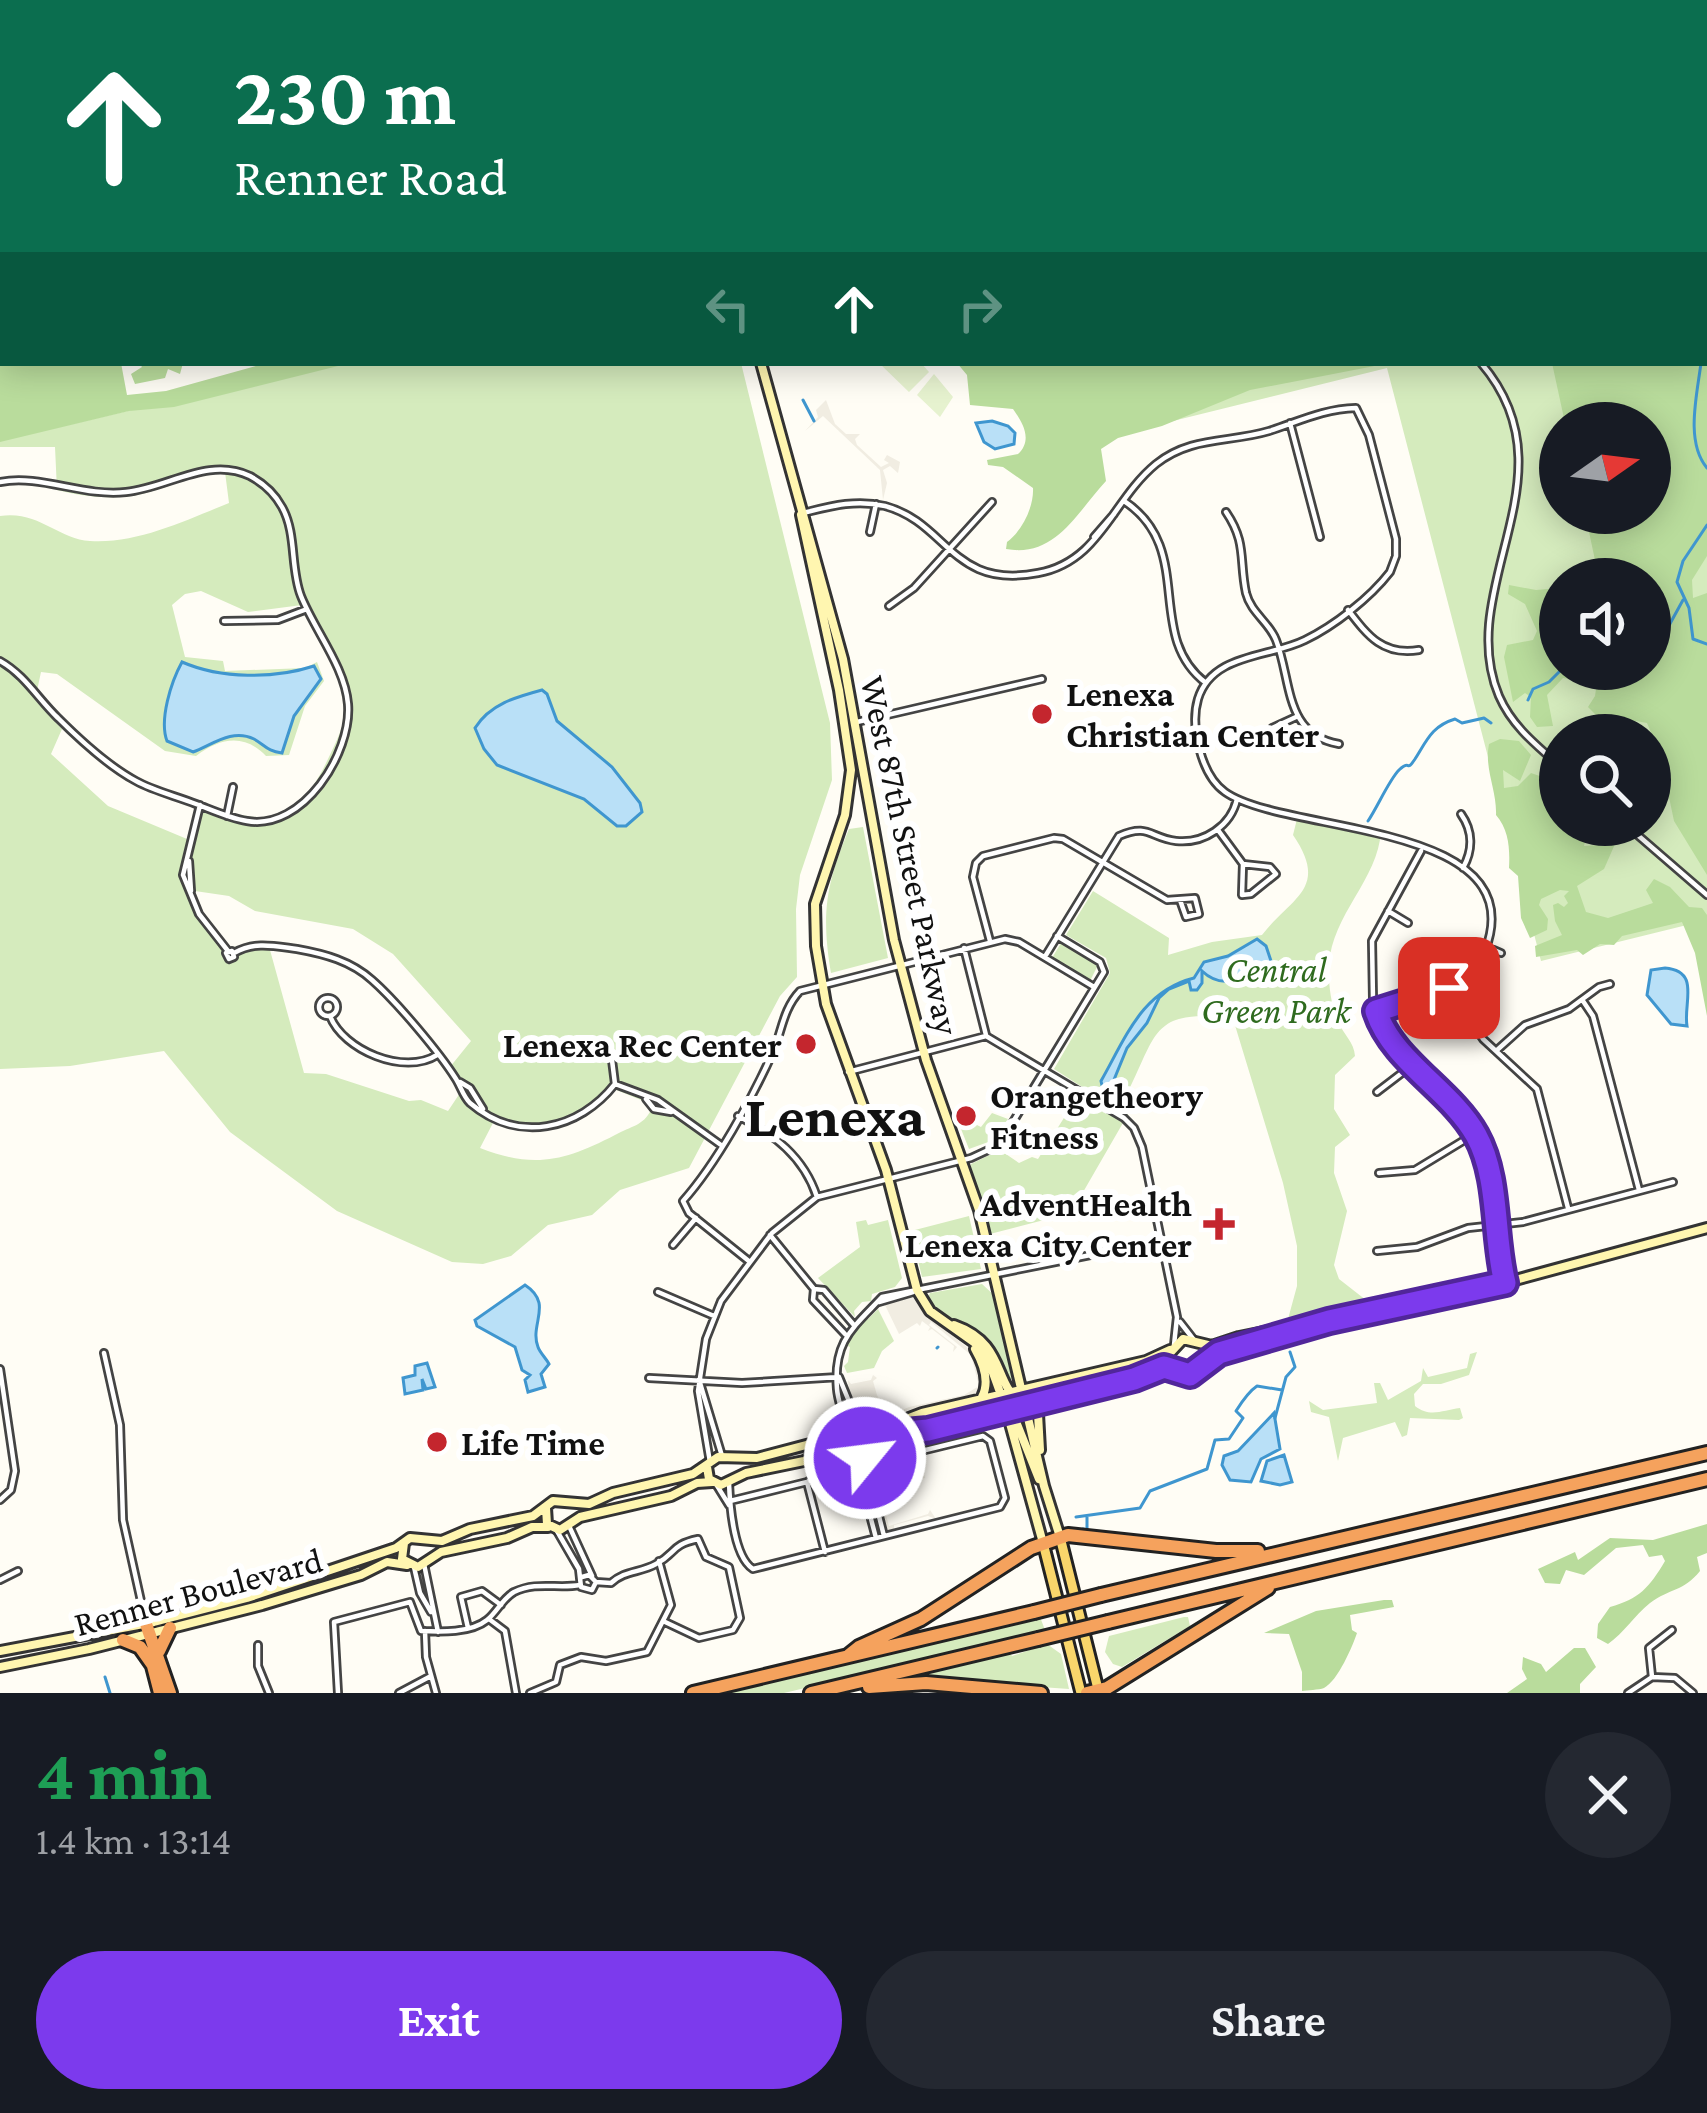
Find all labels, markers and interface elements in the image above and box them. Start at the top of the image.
icon: ahead [36,48,192,204]
text: 230 m [234,49,456,142]
text: Renner Road [234,147,508,207]
icon: left [695,276,761,342]
icon: ahead [821,276,887,342]
icon: right [947,276,1013,342]
north arrow [1539,402,1671,534]
map controls [1539,402,1671,846]
button: sound [1539,558,1671,690]
street label: West 87th Street Parkway [852,672,968,1039]
place label: Lenexa Christian Center [1066,674,1319,755]
marker: Lenexa Christian Center [1029,701,1055,727]
button: search [1539,714,1671,846]
pin [1398,937,1500,1039]
park label: Central Green Park [1201,950,1352,1031]
icon: arrive [1416,955,1482,1021]
place label: Lenexa Rec Center [503,1025,782,1065]
marker: Lenexa Rec Center [793,1031,819,1057]
place label: Orangetheory Fitness [990,1076,1203,1157]
district label: Lenexa [745,1082,925,1149]
marker: Orangetheory Fitness [953,1103,979,1129]
place label: AdventHealth Lenexa City Center [905,1184,1192,1265]
marker: AdventHealth Lenexa City Center [1203,1208,1235,1240]
position arrow [802,1395,928,1521]
place label: Life Time [461,1423,605,1463]
marker: Life Time [424,1429,450,1455]
street label: Renner Boulevard [70,1540,327,1644]
button: close [1545,1732,1671,1858]
text: 4 min [36,1734,212,1814]
text: 1.4 km · 13:14 [36,1819,231,1862]
button: Exit [36,1951,842,2089]
button: Share [866,1951,1671,2089]

